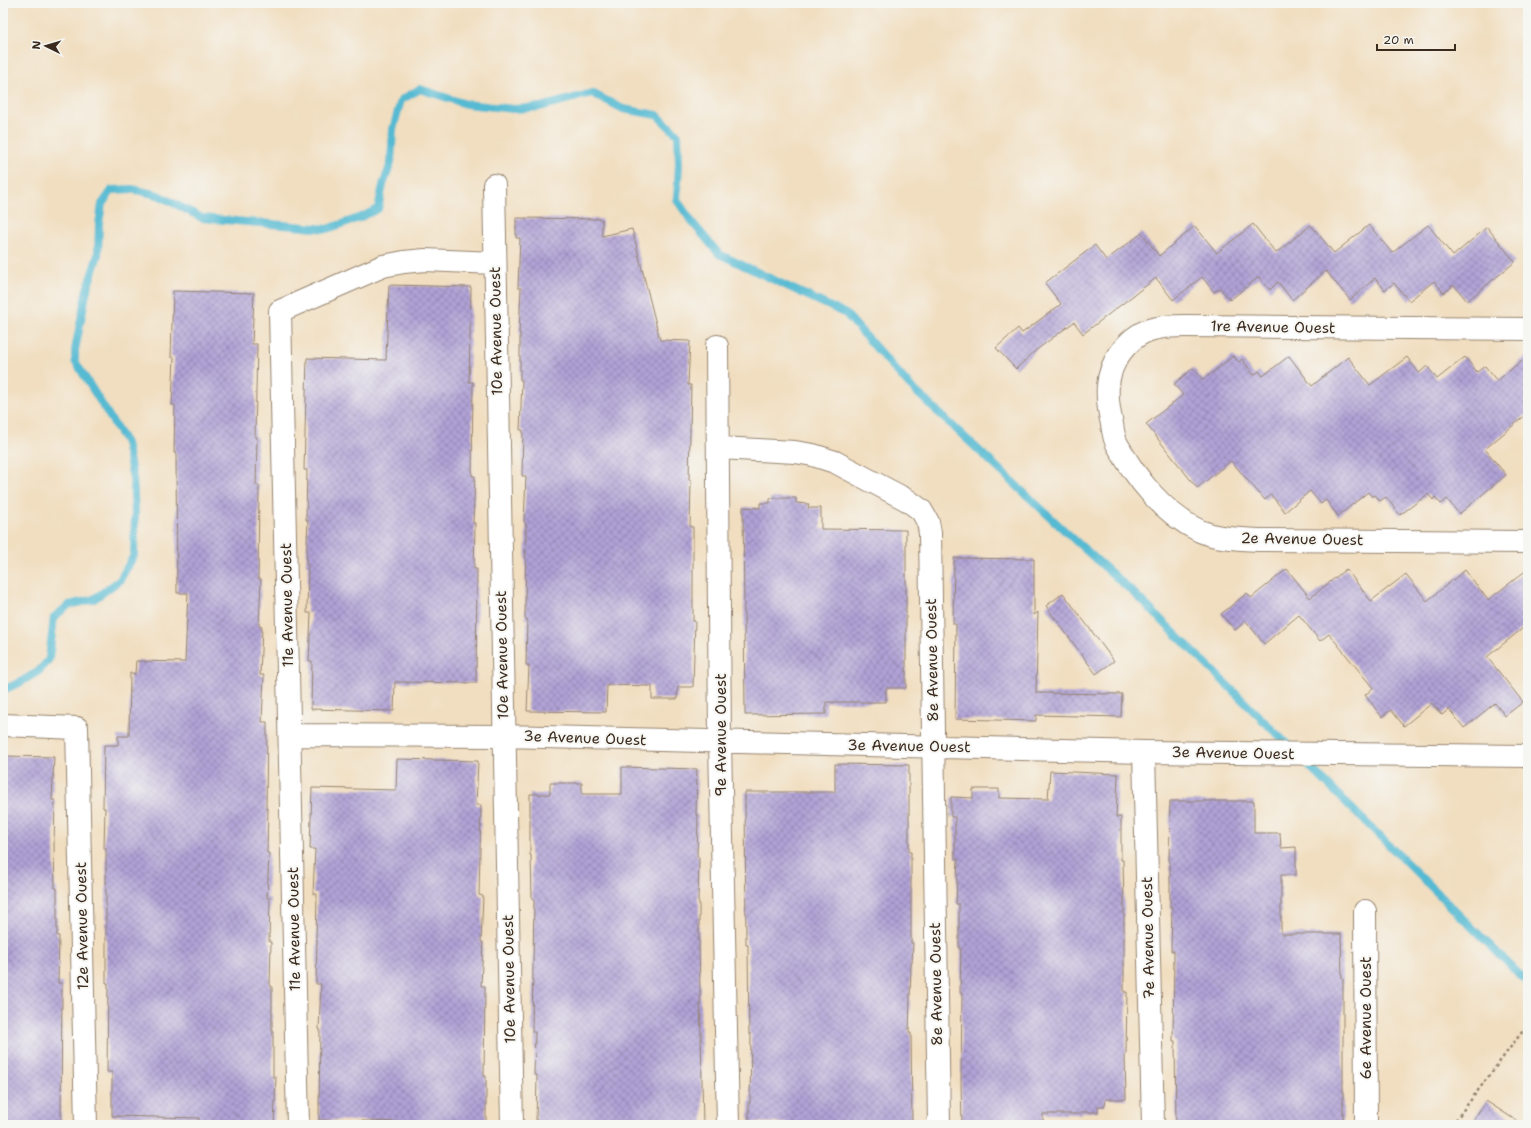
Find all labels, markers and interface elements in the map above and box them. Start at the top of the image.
north arrow [26,26,66,66]
scale bar [1377,26,1455,52]
text: 20 m [1383,32,1414,48]
text: N [29,40,44,50]
street label: 10e Avenue Ouest [485,266,507,396]
street label: 1re Avenue Ouest [1210,316,1336,338]
street label: 2e Avenue Ouest [1240,528,1364,550]
street label: 11e Avenue Ouest [276,543,298,667]
street label: 10e Avenue Ouest [491,590,513,720]
street label: 8e Avenue Ouest [921,598,943,722]
street label: 9e Avenue Ouest [711,673,731,797]
street label: 3e Avenue Ouest [523,726,647,750]
street label: 3e Avenue Ouest [847,735,971,757]
street label: 3e Avenue Ouest [1171,742,1295,764]
street label: 12e Avenue Ouest [71,862,93,990]
street label: 11e Avenue Ouest [283,867,305,991]
street label: 7e Avenue Ouest [1137,876,1159,1000]
street label: 10e Avenue Ouest [498,914,520,1044]
street label: 8e Avenue Ouest [925,922,947,1046]
street label: 6e Avenue Ouest [1356,956,1376,1080]

